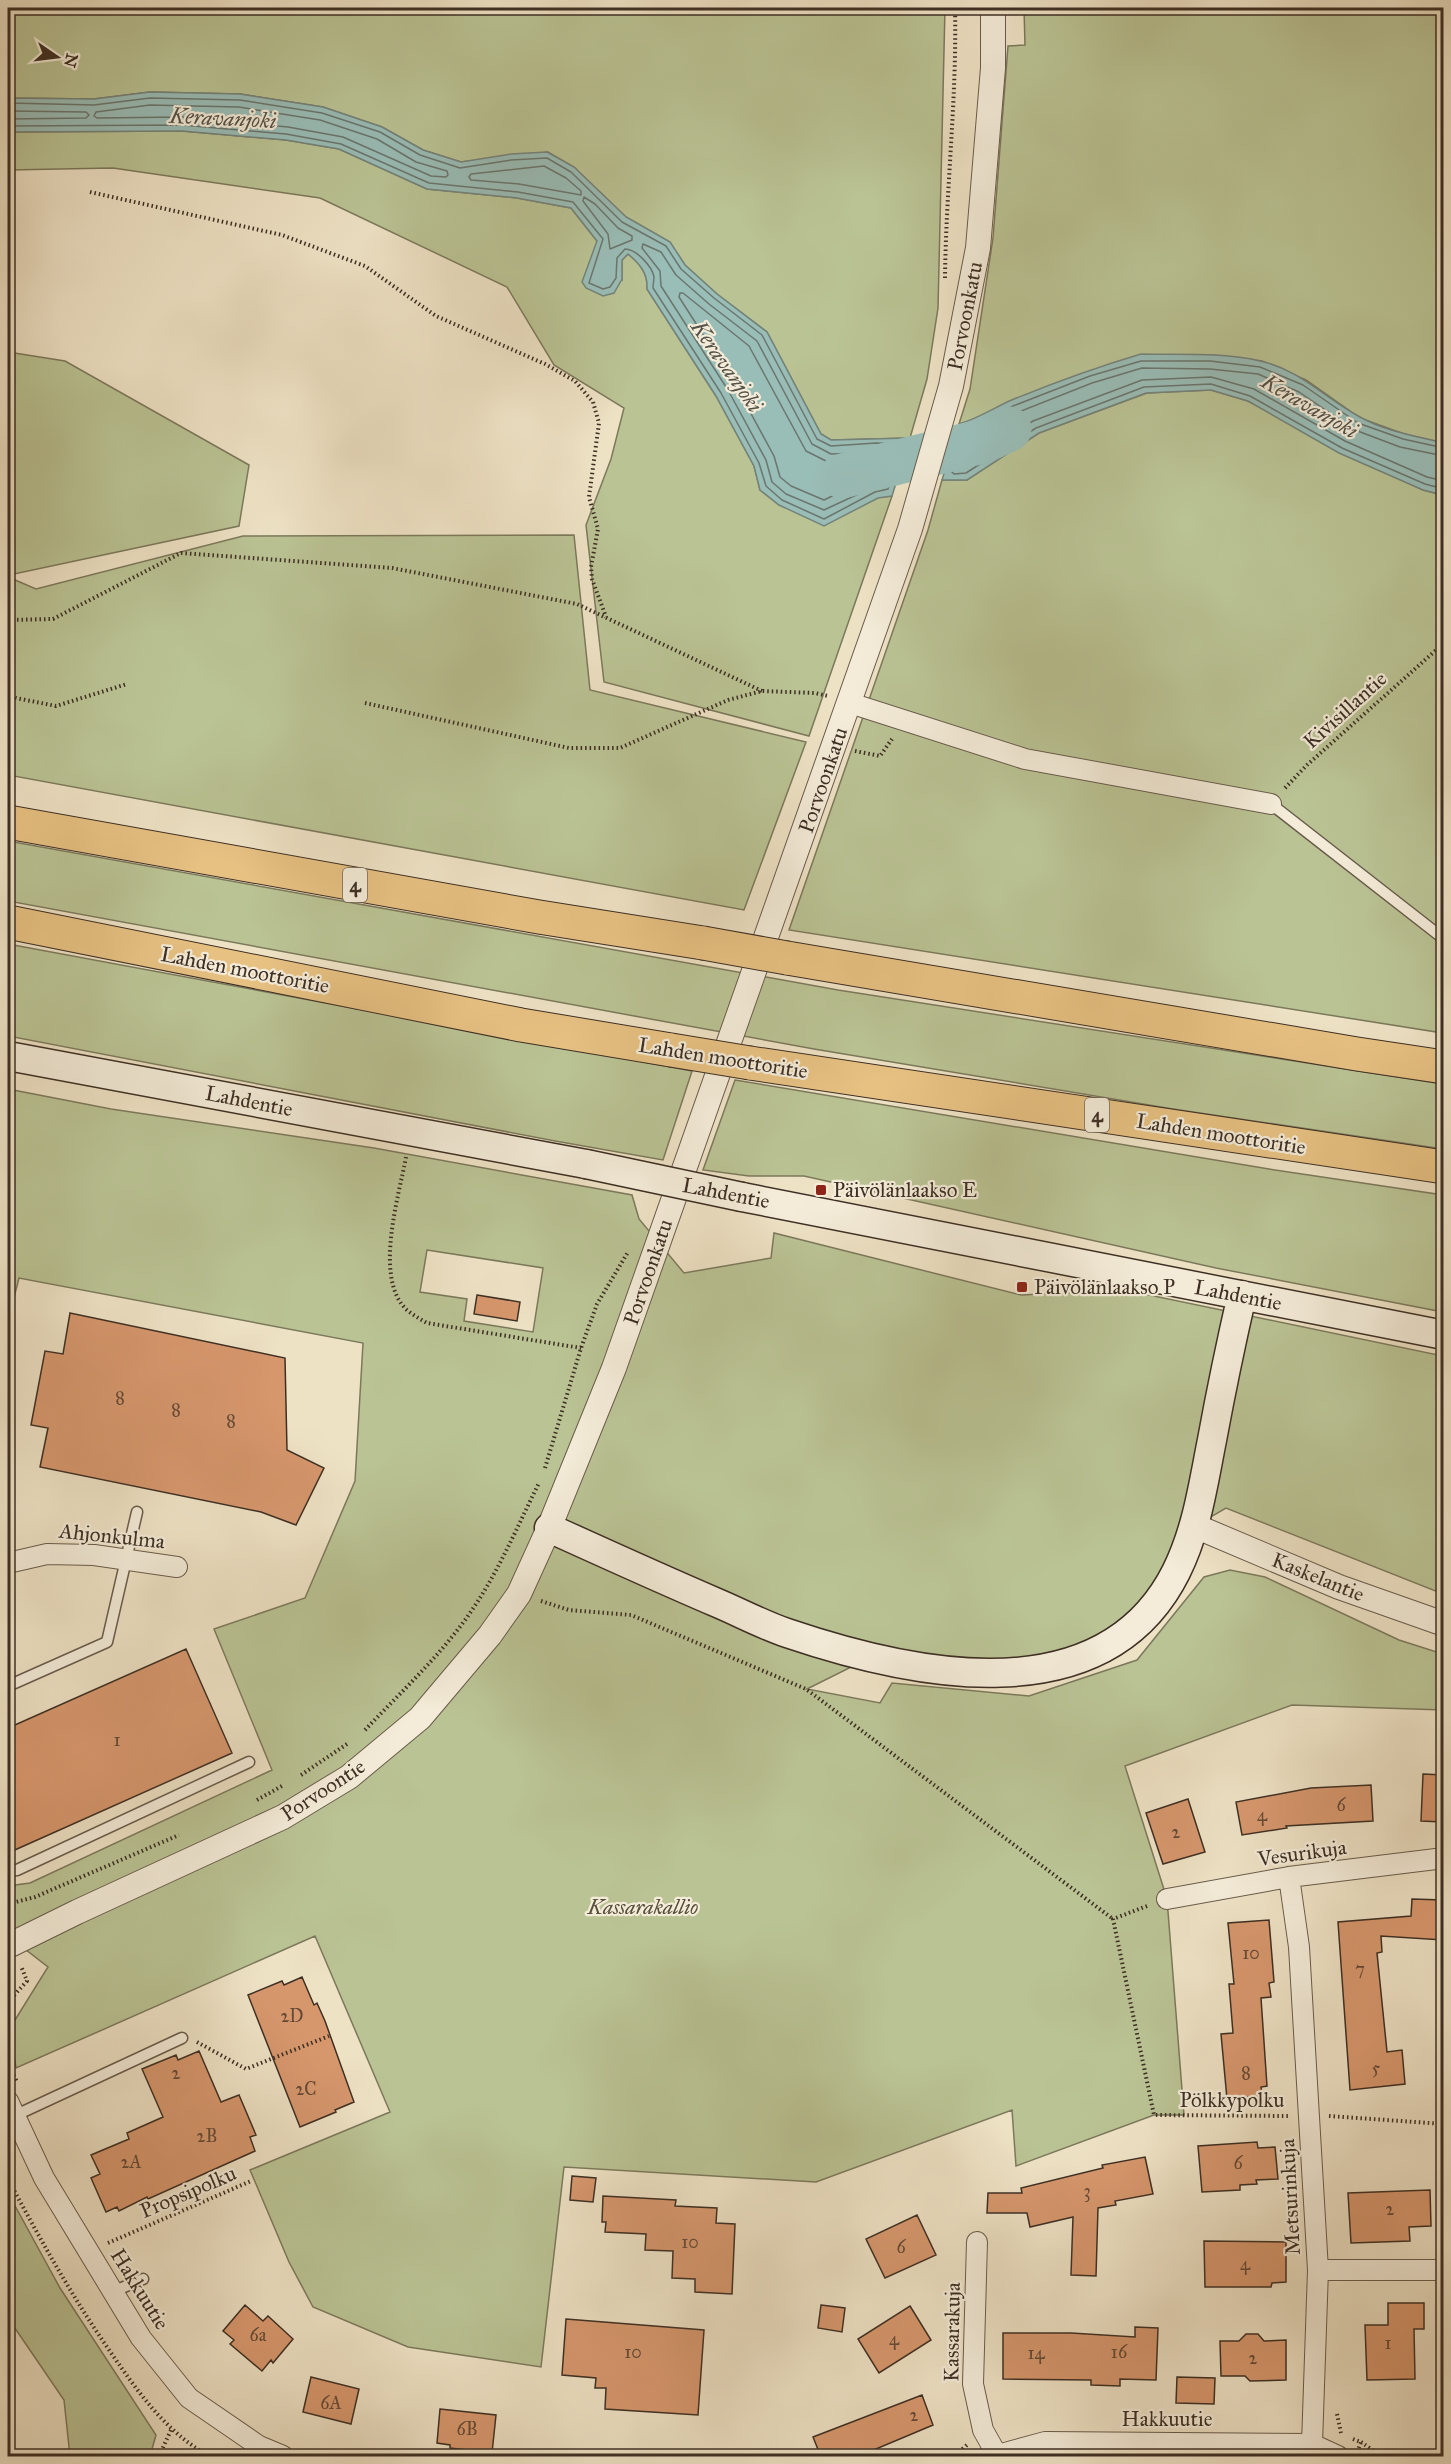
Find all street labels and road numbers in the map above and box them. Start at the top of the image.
street label: Porvoonkatu [942,259,988,373]
street label: Kivisillantie [1298,666,1392,754]
street label: Porvoonkatu [793,724,853,836]
road number: 4 [343,868,367,902]
street label: Lahden moottoritie [159,941,332,999]
street label: Lahden moottoritie [636,1032,810,1084]
street label: Lahdentie [203,1080,295,1122]
road number: 4 [1085,1098,1109,1132]
street label: Lahden moottoritie [1134,1108,1308,1160]
street label: Lahdentie [680,1172,772,1214]
street label: Porvoonkatu [618,1216,678,1328]
street label: Lahdentie [1192,1274,1284,1316]
street label: Ahjonkulma [57,1517,166,1554]
street label: Kaskelantie [1268,1547,1368,1607]
street label: Porvoontie [276,1753,370,1827]
street label: Vesurikuja [1255,1834,1348,1872]
street label: Pölkkypolku [1180,2087,1284,2113]
street label: Metsurinkuja [1274,2138,1306,2256]
street label: Propsipolku [136,2160,240,2224]
street label: Hakkuutie [105,2244,175,2335]
street label: Kassarakuja [938,2282,966,2382]
street label: Hakkuutie [1122,2406,1213,2432]

